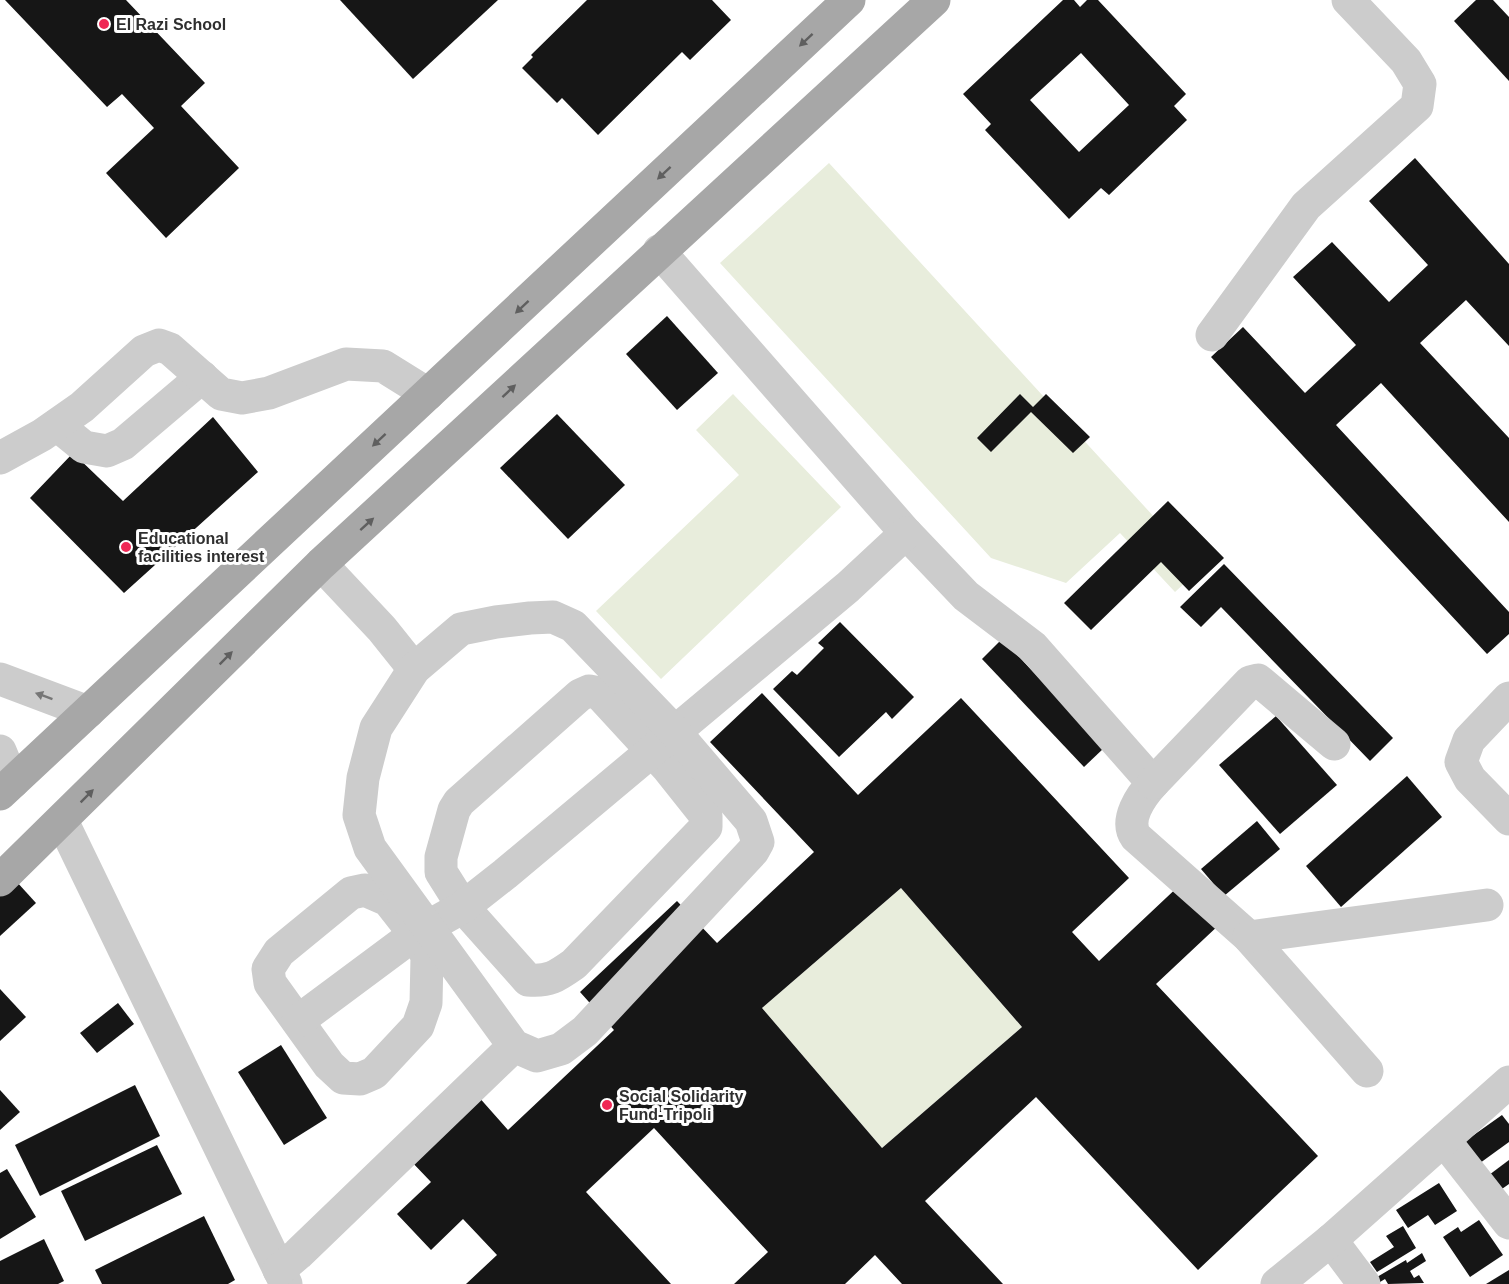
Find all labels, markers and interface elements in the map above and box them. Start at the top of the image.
place label: El Razi School [116,16,226,33]
marker: El Razi School [97,17,111,31]
one-way arrow [799,33,814,47]
one-way arrow [657,166,672,179]
one-way arrow [515,299,529,313]
one-way arrow [502,384,517,398]
one-way arrow [372,433,387,447]
one-way arrow [359,517,374,531]
place label: Educational facilities interest [138,530,265,565]
marker: Educational facilities interest [119,540,133,554]
one-way arrow [218,652,232,666]
one-way arrow [35,690,53,700]
one-way arrow [80,789,94,803]
place label: Social Solidarity Fund-Tripoli [619,1088,744,1123]
marker: Social Solidarity Fund-Tripoli [600,1098,614,1112]

